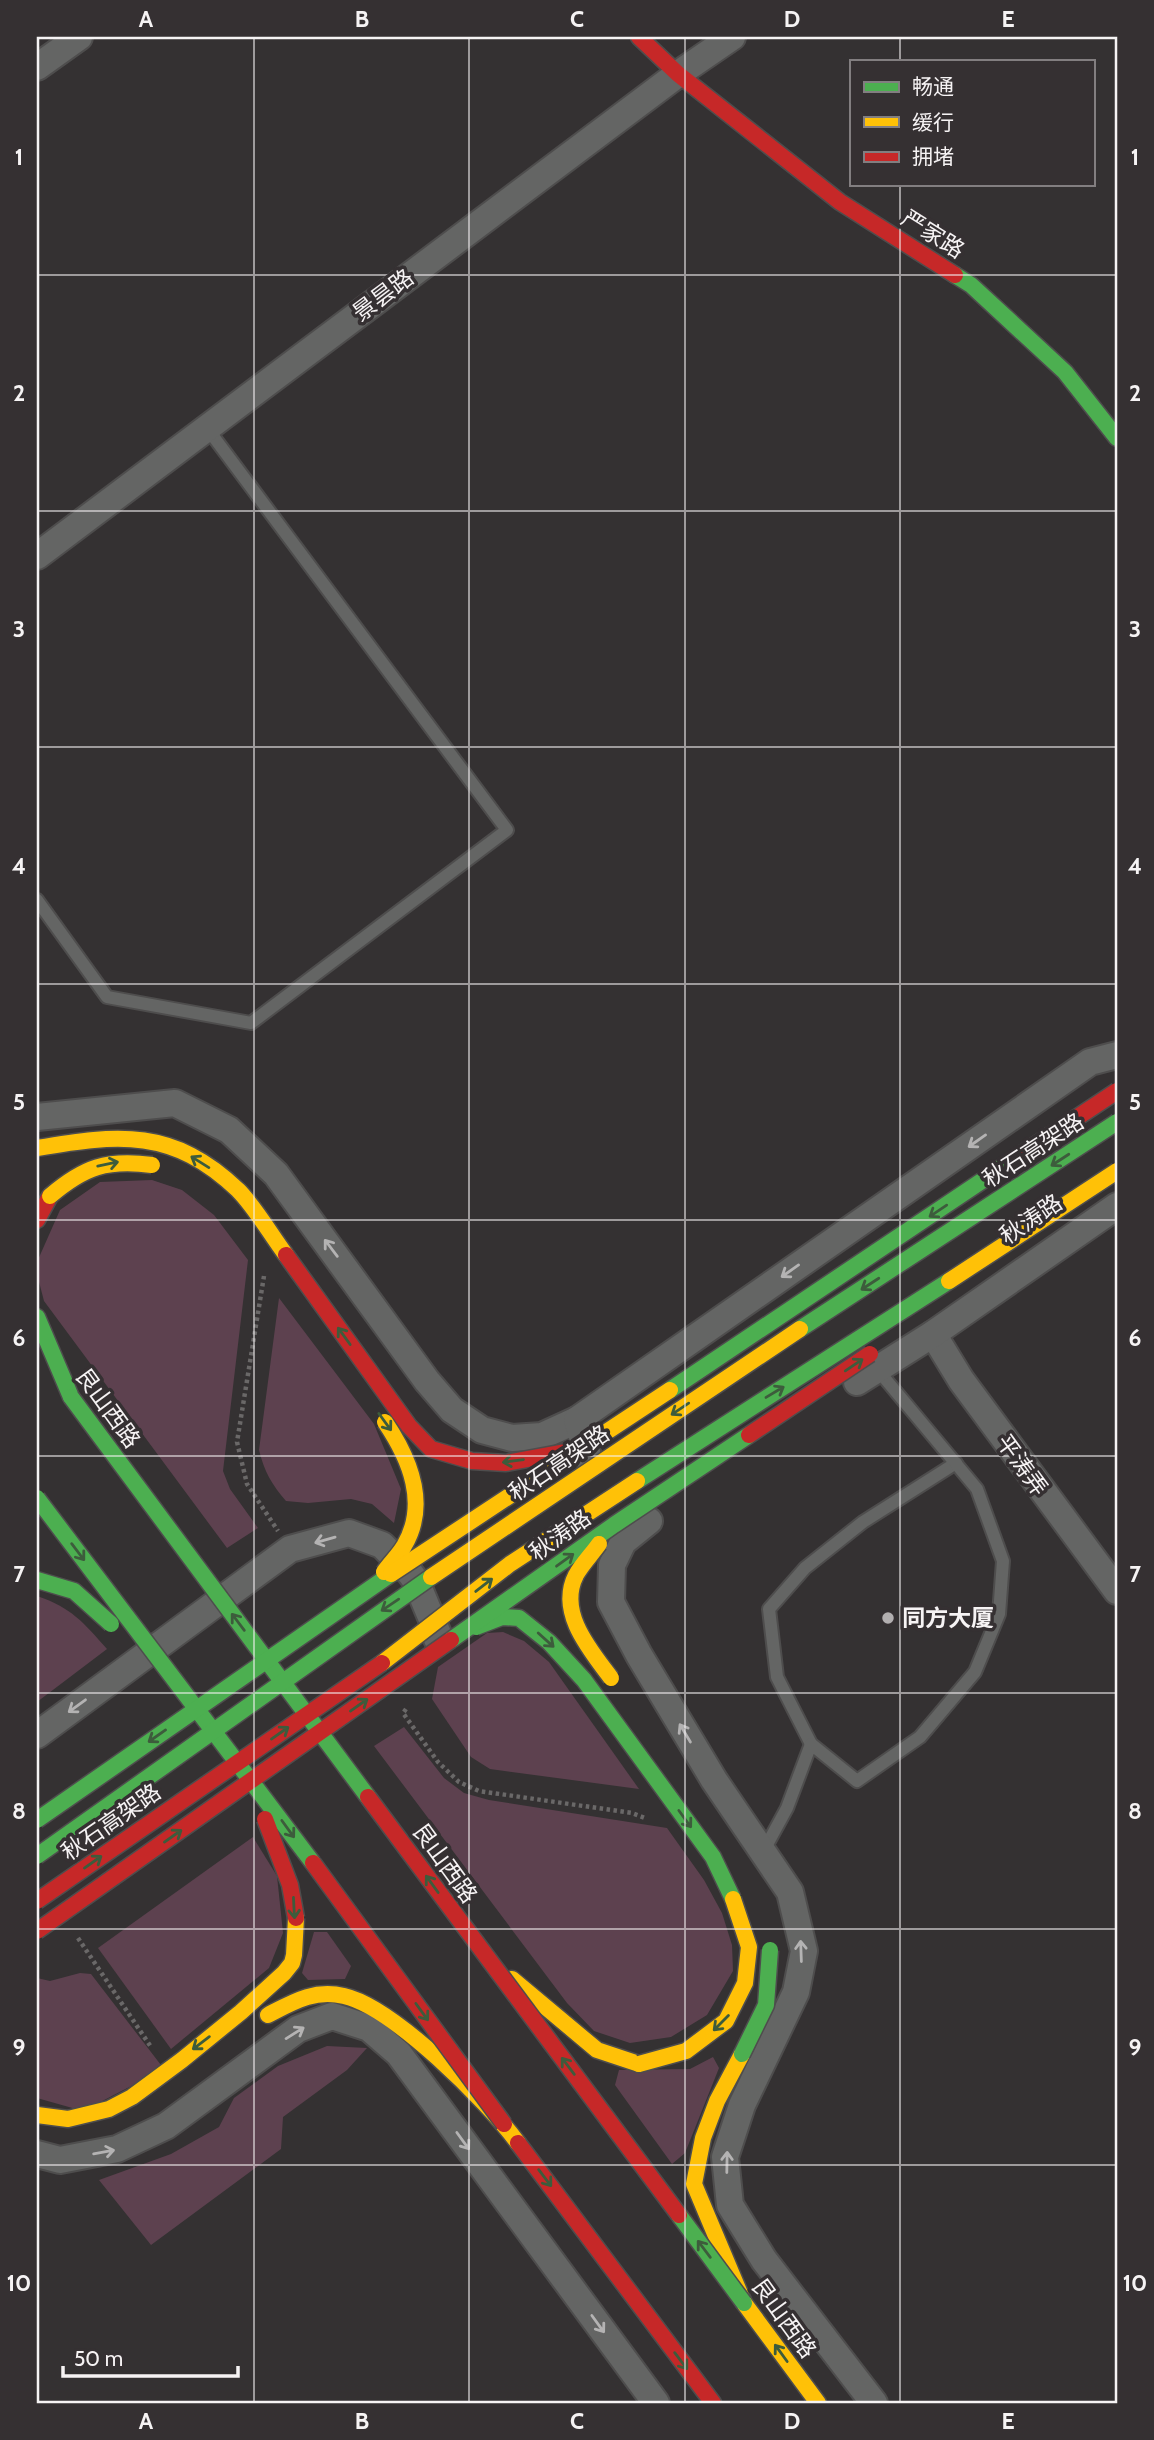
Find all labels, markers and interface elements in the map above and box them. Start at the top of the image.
text: A [139,5,154,33]
text: B [355,5,369,33]
text: C [570,5,584,33]
text: D [784,5,800,33]
text: E [1001,5,1015,33]
legend [850,60,1094,186]
text: 畅通 [912,74,954,99]
text: 缓行 [912,110,954,135]
text: 1 [15,143,23,171]
text: 1 [1131,143,1139,171]
text: 拥堵 [912,144,954,169]
street label: 严家路 [896,204,970,264]
street label: 景昙路 [347,263,419,327]
text: 2 [13,379,25,407]
text: 2 [1129,379,1141,407]
text: 3 [13,615,25,643]
text: 3 [1129,615,1141,643]
text: 4 [12,852,26,880]
text: 4 [1128,852,1142,880]
text: 5 [13,1088,25,1116]
text: 5 [1129,1088,1141,1116]
street label: 秋石高架路 [977,1107,1089,1193]
one-way arrow [968,1134,987,1148]
one-way arrow [1051,1152,1070,1167]
one-way arrow [190,1155,210,1169]
one-way arrow [96,1156,119,1170]
street label: 秋涛路 [995,1188,1067,1250]
one-way arrow [929,1204,949,1218]
one-way arrow [323,1240,338,1258]
one-way arrow [781,1264,800,1278]
one-way arrow [860,1277,880,1291]
text: 6 [13,1324,25,1352]
text: 6 [1129,1324,1141,1352]
one-way arrow [336,1327,351,1346]
one-way arrow [844,1357,863,1372]
street label: 艮山西路 [70,1363,146,1453]
one-way arrow [765,1384,785,1398]
one-way arrow [670,1402,690,1416]
one-way arrow [378,1412,392,1431]
street label: 秋石高架路 [504,1419,614,1507]
street label: 平涛弄 [990,1429,1054,1501]
one-way arrow [503,1454,525,1467]
street label: 秋涛路 [524,1503,596,1567]
one-way arrow [314,1534,336,1547]
one-way arrow [70,1543,85,1561]
one-way arrow [555,1552,574,1567]
text: 7 [13,1560,25,1588]
text: 7 [1129,1560,1141,1588]
one-way arrow [474,1577,492,1592]
one-way arrow [380,1598,400,1612]
place label: 同方大厦 [902,1604,994,1632]
marker: 同方大厦 [880,1610,896,1626]
one-way arrow [231,1613,245,1632]
one-way arrow [537,1632,555,1648]
one-way arrow [349,1698,368,1712]
one-way arrow [68,1699,87,1713]
one-way arrow [678,1723,692,1743]
one-way arrow [270,1726,289,1740]
one-way arrow [148,1729,167,1743]
street label: 秋石高架路 [56,1778,166,1866]
text: 8 [12,1797,26,1825]
text: 8 [1128,1797,1142,1825]
one-way arrow [678,1809,692,1828]
street label: 艮山西路 [407,1818,483,1908]
one-way arrow [281,1819,295,1838]
one-way arrow [163,1829,182,1843]
one-way arrow [83,1855,102,1869]
one-way arrow [425,1875,439,1894]
one-way arrow [287,1896,300,1919]
one-way arrow [795,1939,808,1962]
one-way arrow [415,2002,430,2021]
one-way arrow [713,2014,730,2031]
one-way arrow [285,2025,305,2039]
text: 9 [13,2033,25,2061]
text: 9 [1129,2033,1141,2061]
one-way arrow [193,2036,211,2051]
one-way arrow [560,2057,575,2076]
one-way arrow [456,2132,471,2150]
one-way arrow [92,2145,115,2158]
one-way arrow [720,2151,734,2174]
one-way arrow [537,2168,552,2187]
one-way arrow [696,2240,711,2259]
text: 10 [7,2269,31,2297]
text: 10 [1123,2269,1147,2297]
street label: 艮山西路 [746,2273,822,2363]
one-way arrow [591,2315,606,2333]
scale bar [63,2335,238,2379]
one-way arrow [774,2344,788,2363]
text: 50 m [74,2346,123,2371]
one-way arrow [673,2351,688,2370]
text: A [139,2407,154,2435]
text: B [355,2407,369,2435]
text: C [570,2407,584,2435]
text: D [784,2407,800,2435]
text: E [1001,2407,1015,2435]

